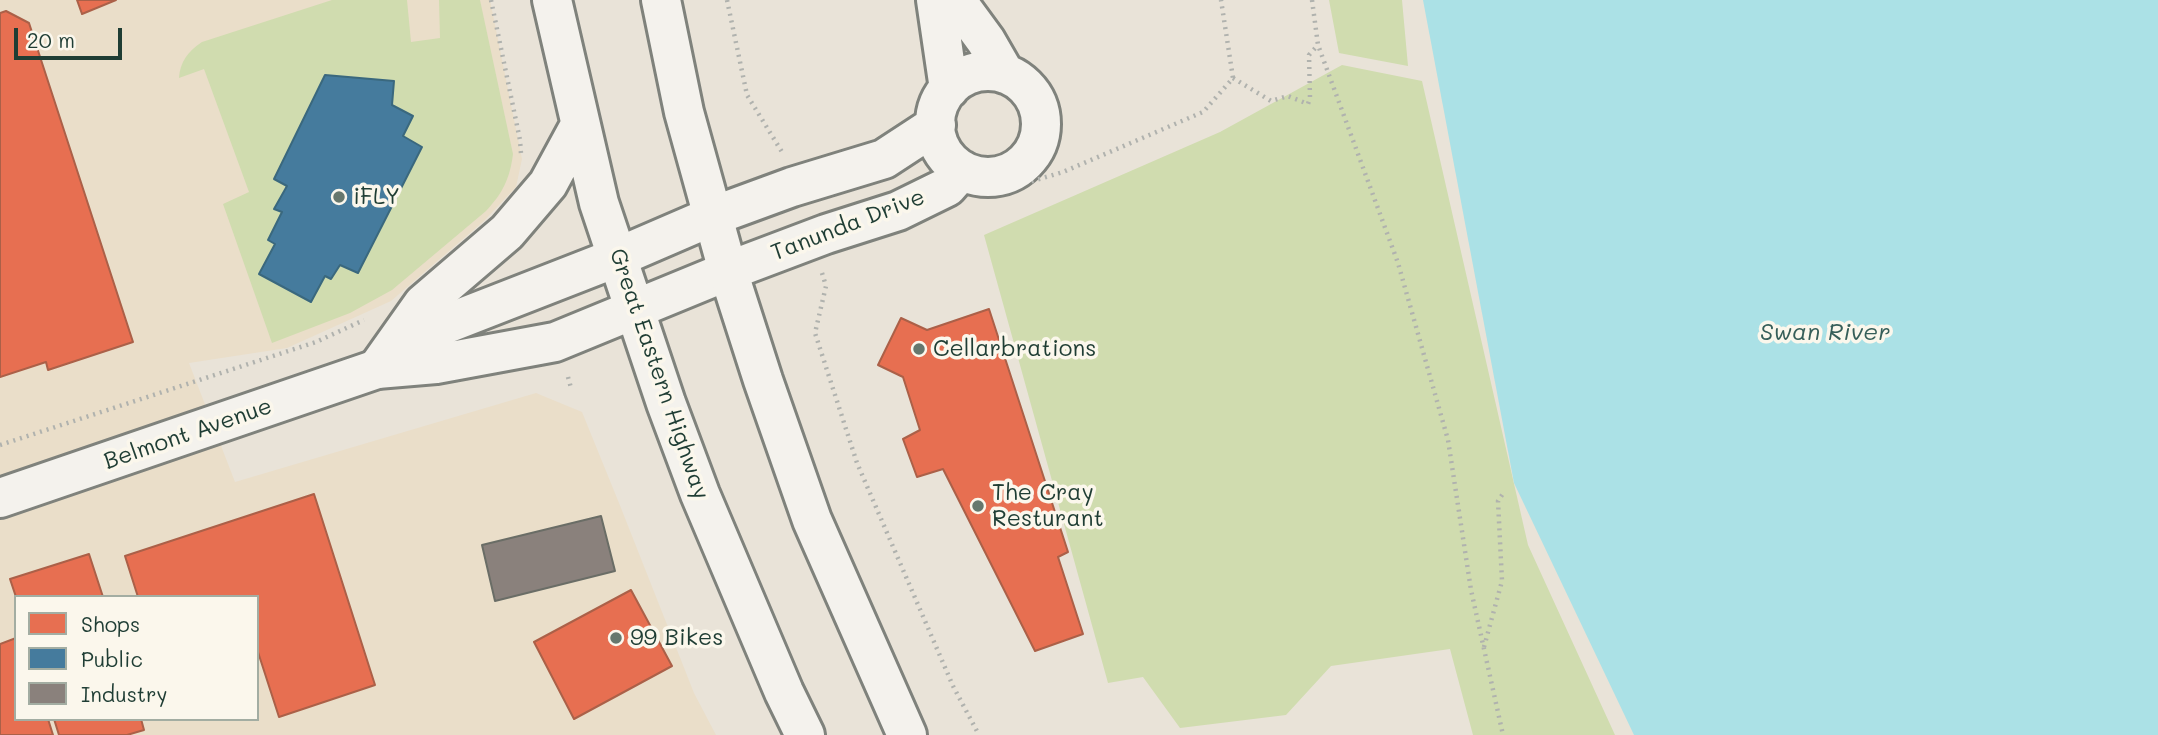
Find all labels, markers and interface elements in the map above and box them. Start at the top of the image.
scale bar [18,14,126,58]
text: 20 m [27,26,75,53]
place label: iFLY [353,183,400,211]
street label: Tanunda Drive [767,183,929,267]
marker: iFLY [331,189,347,205]
street label: Great Eastern Highway [603,245,715,503]
water label: Swan River [1760,319,1890,347]
place label: Cellarbrations [933,335,1096,363]
marker: Cellarbrations [911,341,927,357]
street label: Belmont Avenue [100,392,276,476]
place label: The Cray Resturant [992,479,1104,533]
marker: The Cray Resturant [970,498,986,514]
legend [14,595,259,721]
text: Shops [81,610,140,637]
place label: 99 Bikes [630,624,723,652]
marker: 99 Bikes [608,630,624,646]
text: Public [81,645,143,672]
text: Industry [81,680,168,707]

